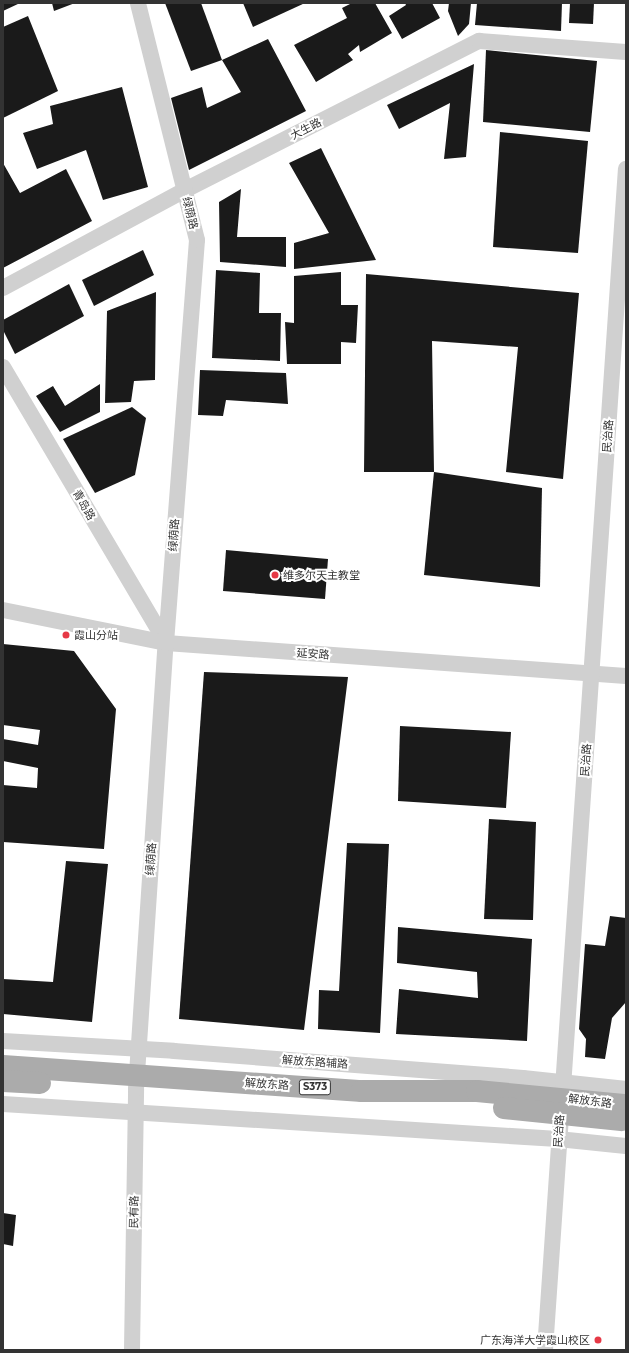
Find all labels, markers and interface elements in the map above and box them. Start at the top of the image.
street label: 大生路 [288,116,324,142]
street label: 绿荫路 [180,195,200,231]
street label: 民治路 [600,419,616,453]
street label: 青岛路 [70,487,98,523]
street label: 绿荫路 [166,518,182,552]
place label: 维多尔天主教堂 [283,568,360,582]
marker: 维多尔天主教堂 [270,570,280,580]
place label: 霞山分站 [74,628,118,642]
marker: 霞山分站 [61,630,71,640]
street label: 延安路 [296,646,330,662]
street label: 民治路 [578,743,594,777]
street label: 绿荫路 [143,842,159,876]
street label: 解放东路辅路 [282,1053,348,1071]
street label: 解放东路 [245,1076,289,1092]
road number: S373 [298,1079,332,1095]
street label: 解放东路 [567,1092,613,1110]
street label: 民治路 [551,1114,567,1148]
street label: 民有路 [127,1195,141,1229]
place label: 广东海洋大学霞山校区 [480,1333,590,1347]
marker: 广东海洋大学霞山校区 [593,1335,603,1345]

